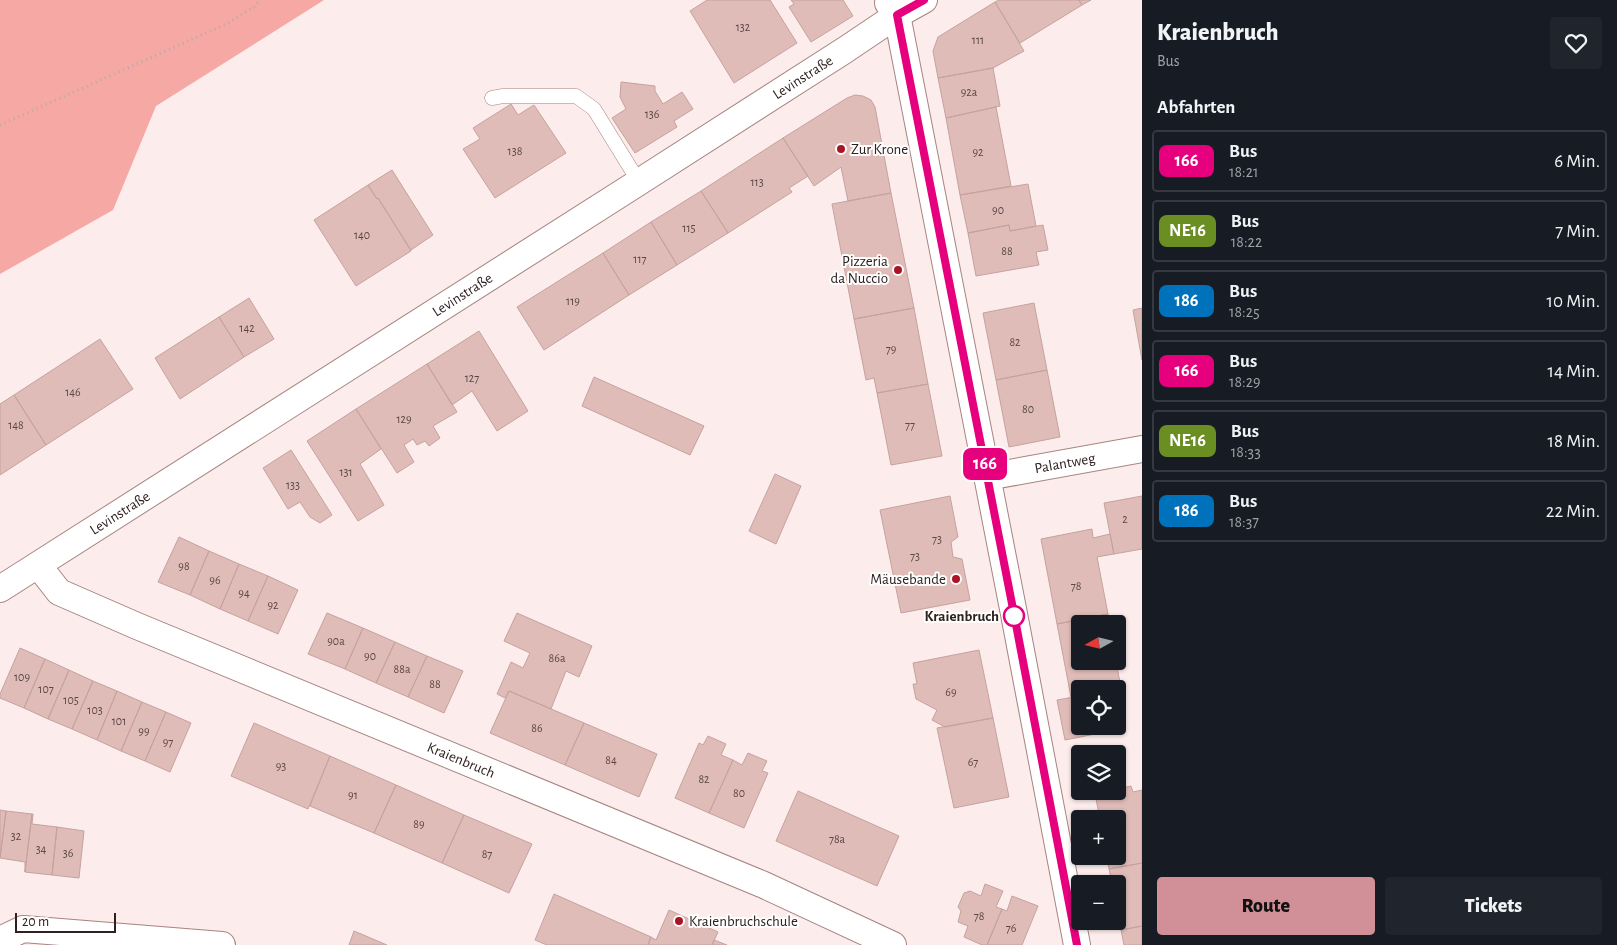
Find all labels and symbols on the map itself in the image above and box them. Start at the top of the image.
house number: 132 [736,21,751,33]
house number: 111 [972,34,984,46]
street label: Levinstraße [770,53,836,102]
house number: 92a [961,86,978,98]
house number: 136 [645,108,660,120]
place label: Zur Krone [851,142,908,157]
marker: Zur Krone [835,143,847,155]
house number: 138 [508,145,523,157]
house number: 92 [972,146,984,158]
house number: 113 [750,176,764,188]
house number: 90 [992,204,1004,216]
house number: 115 [682,222,696,234]
house number: 140 [354,229,370,241]
house number: 88 [1001,245,1013,257]
house number: 117 [633,253,647,265]
place label: Pizzeria da Nuccio [831,254,888,286]
marker: Pizzeria da Nuccio [892,264,904,276]
street label: Levinstraße [430,270,495,320]
house number: 119 [566,295,580,307]
house number: 142 [239,322,255,334]
house number: 82 [1009,336,1021,348]
house number: 79 [886,343,897,355]
house number: 127 [465,372,479,384]
house number: 146 [65,386,81,398]
house number: 80 [1022,403,1034,415]
house number: 129 [396,413,412,425]
house number: 148 [8,419,24,431]
house number: 77 [905,419,915,431]
line badge: 166 [956,448,1014,480]
street label: Palantweg [1033,450,1097,476]
house number: 131 [339,466,353,478]
house number: 133 [286,479,300,491]
street label: Levinstraße [87,489,153,538]
house number: 2 [1122,513,1128,525]
house number: 73 [932,533,942,545]
house number: 73 [910,550,920,562]
house number: 98 [178,560,190,572]
place label: Mäusebande [870,572,946,587]
marker: Mäusebande [950,573,962,585]
house number: 96 [209,574,221,586]
house number: 78 [1071,580,1082,592]
house number: 94 [238,587,250,599]
house number: 92 [267,599,279,611]
marker: Kraienbruch [1003,605,1025,627]
place label: Kraienbruch [925,609,999,624]
north arrow [1071,615,1126,670]
house number: 90a [327,635,345,647]
house number: 90 [364,650,376,662]
house number: 86a [549,652,566,664]
house number: 88a [394,663,411,675]
house number: 109 [14,671,30,683]
house number: 88 [429,678,441,690]
house number: 107 [38,683,54,695]
house number: 69 [945,686,957,698]
house number: 105 [63,694,79,706]
house number: 103 [87,704,103,716]
house number: 101 [112,715,126,727]
house number: 86 [531,722,543,734]
house number: 99 [138,725,150,737]
house number: 97 [163,736,173,748]
street label: Kraienbruch [425,740,497,781]
house number: 84 [605,754,617,766]
house number: 67 [968,756,978,768]
house number: 93 [276,760,286,772]
house number: 82 [698,773,710,785]
house number: 80 [733,787,745,799]
house number: 91 [348,789,358,801]
house number: 89 [413,818,425,830]
house number: 32 [11,830,22,842]
house number: 78a [829,833,846,845]
house number: 34 [36,843,47,855]
house number: 36 [63,847,74,859]
house number: 87 [482,848,492,860]
scale bar [15,910,116,933]
house number: 78 [974,910,985,922]
place label: Kraienbruchschule [689,914,798,929]
marker: Kraienbruchschule [673,915,685,927]
house number: 76 [1006,922,1017,934]

